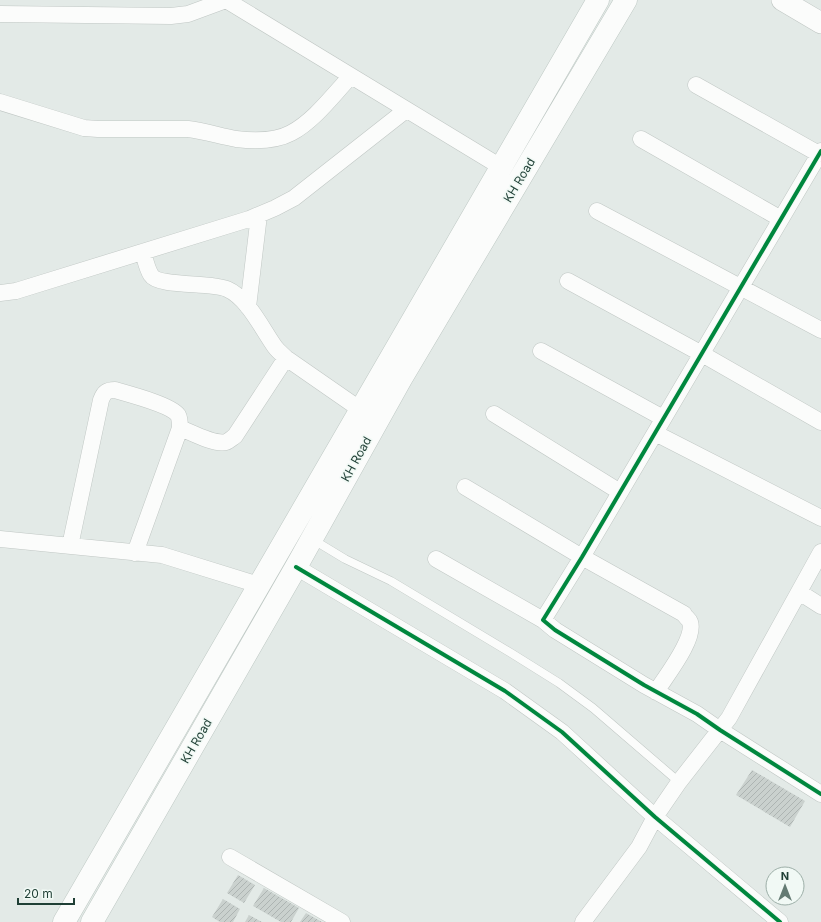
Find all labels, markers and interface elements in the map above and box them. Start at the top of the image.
street label: KH Road [500,155,538,205]
street label: KH Road [337,434,375,484]
street label: KH Road [177,716,215,766]
north arrow [765,866,805,906]
text: N [781,869,789,883]
scale bar [18,880,74,906]
text: 20 m [24,886,53,901]

